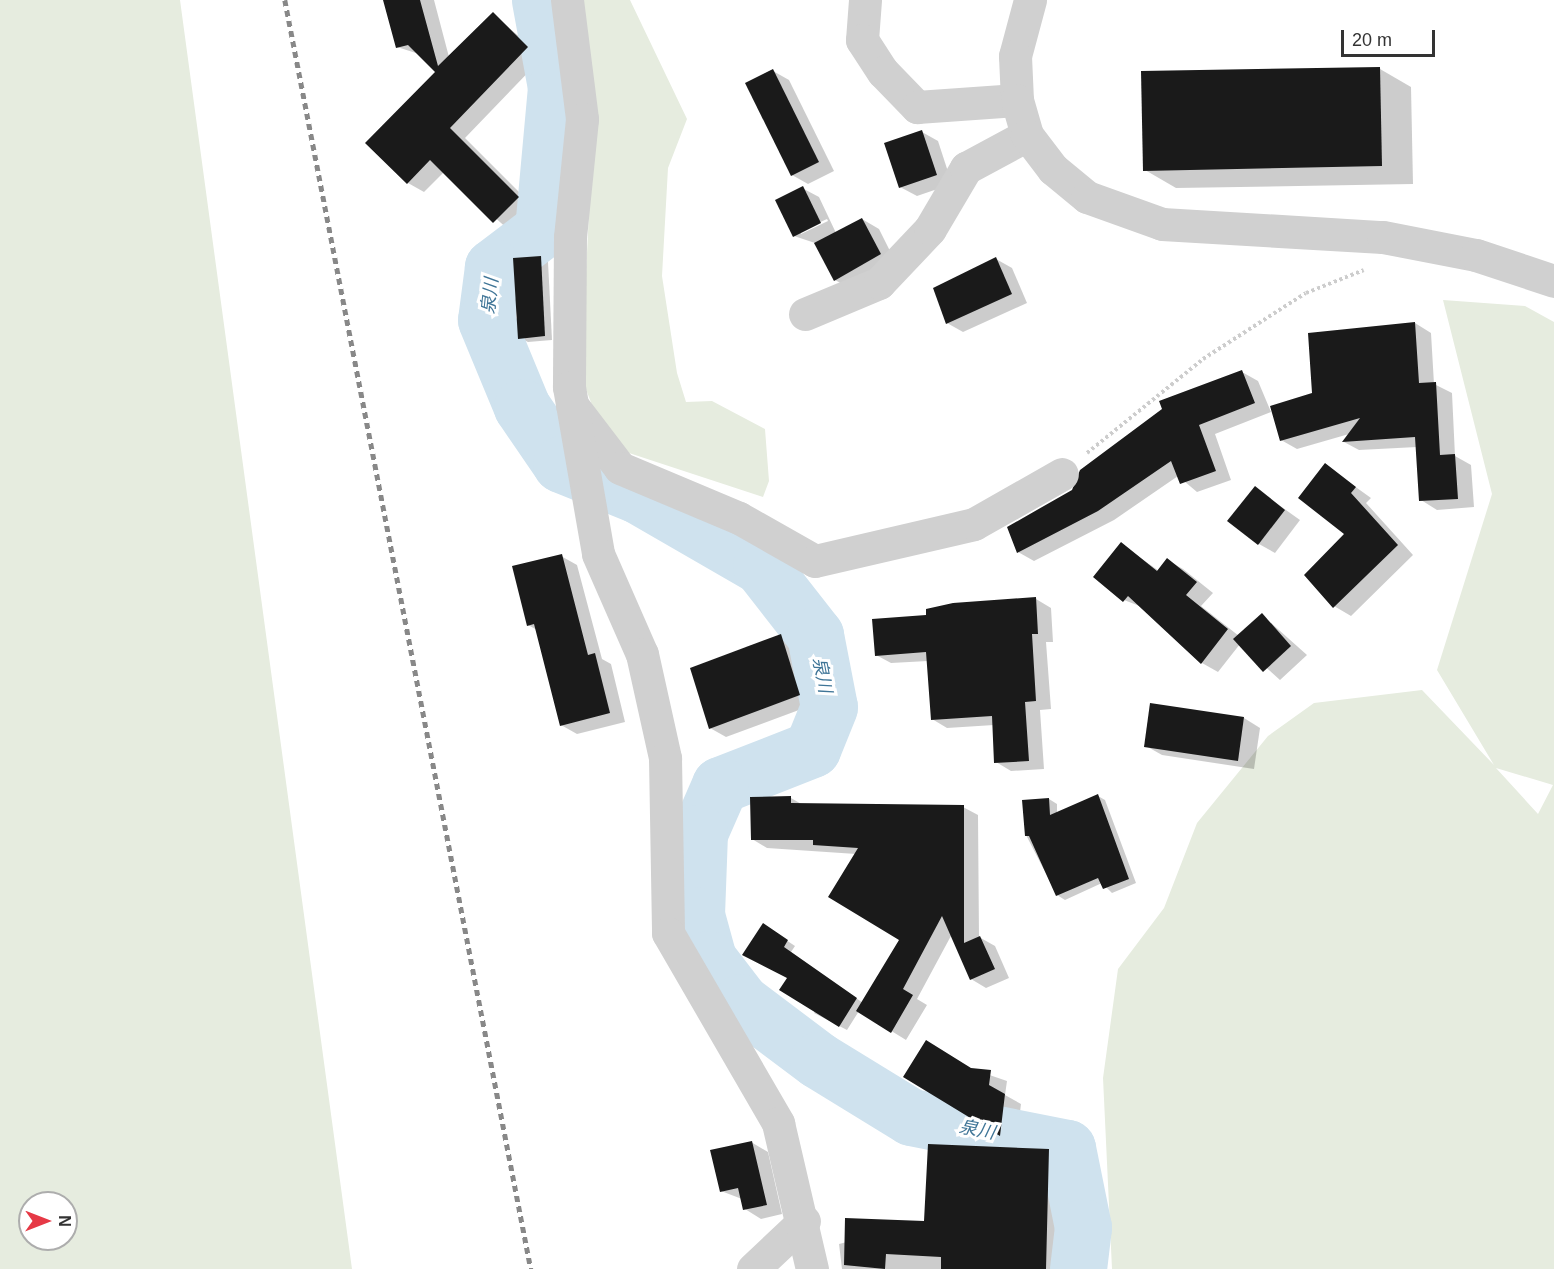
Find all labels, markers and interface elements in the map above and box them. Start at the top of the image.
scale bar [1344,18,1438,56]
text: 20 m [1352,30,1392,50]
water label: 泉川 [477,277,503,315]
water label: 泉川 [808,655,836,695]
water label: 泉川 [957,1116,997,1144]
north arrow [18,1191,78,1251]
text: N [56,1215,73,1227]

